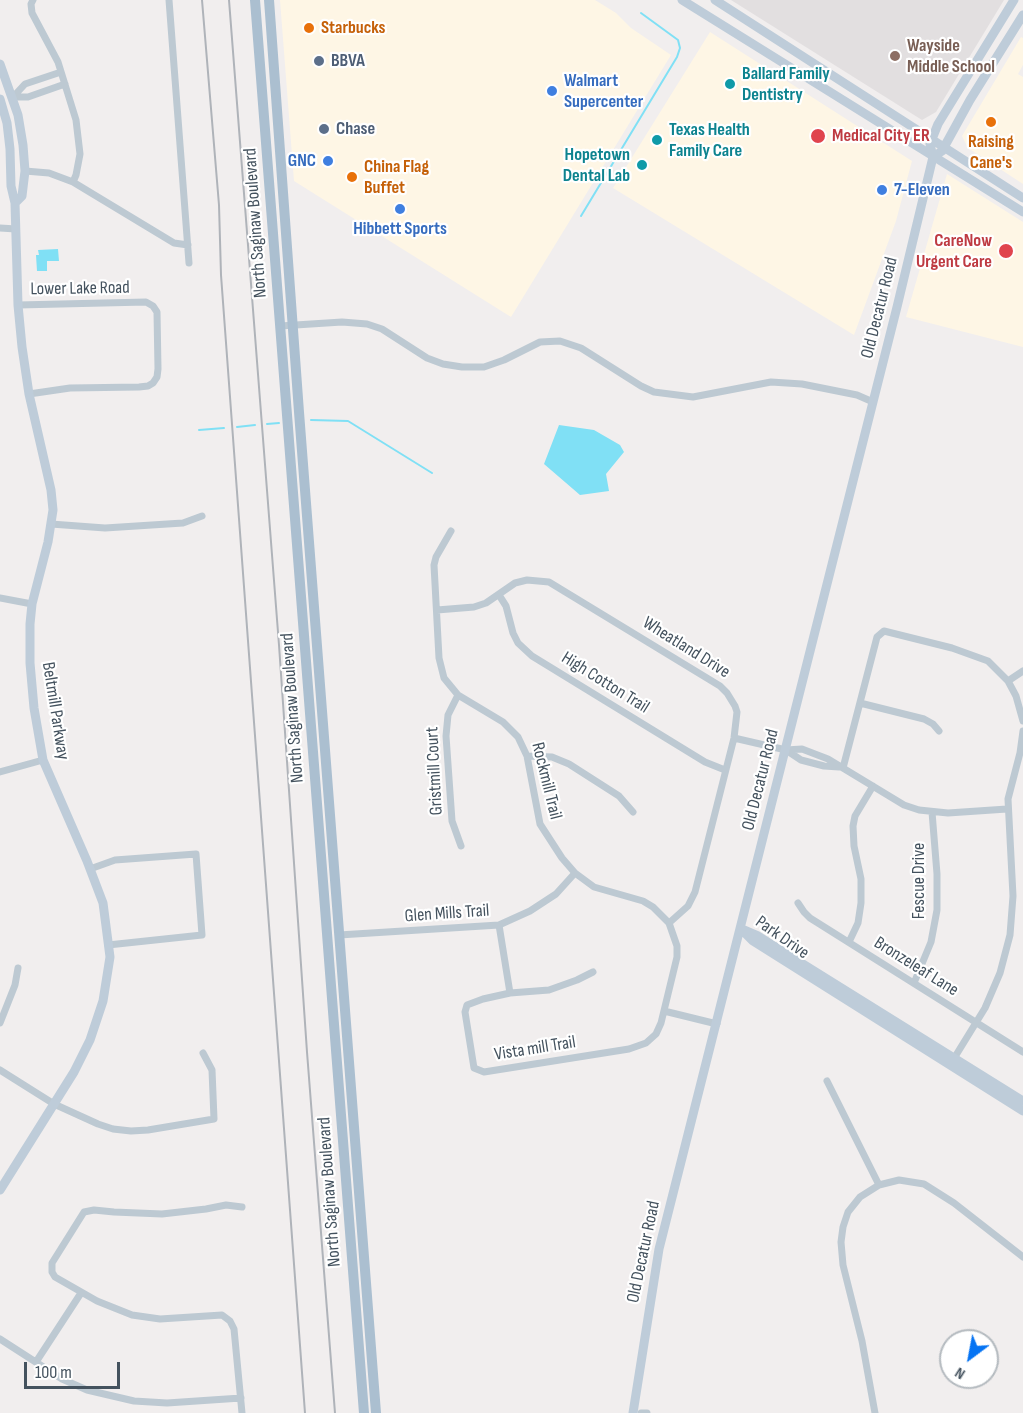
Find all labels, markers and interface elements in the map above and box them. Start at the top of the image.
place label: Starbucks [321,17,385,39]
marker: Starbucks [302,21,316,35]
place label: Wayside Middle School [907,35,995,78]
marker: Wayside Middle School [888,49,902,63]
place label: BBVA [331,50,365,72]
marker: BBVA [312,54,326,68]
place label: Ballard Family Dentistry [742,63,830,106]
place label: Walmart Supercenter [564,70,643,112]
marker: Ballard Family Dentistry [723,77,737,91]
marker: Walmart Supercenter [545,84,559,98]
marker: Raising Cane's [984,115,998,129]
place label: Chase [336,118,375,140]
place label: Texas Health Family Care [669,119,750,162]
marker: Chase [317,122,331,136]
place label: Medical City ER [832,125,930,147]
marker: Medical City ER [809,127,827,145]
place label: Raising Cane's [968,131,1014,174]
marker: Texas Health Family Care [650,133,664,147]
place label: Hopetown Dental Lab [563,144,630,186]
street label: North Saginaw Boulevard [240,147,272,299]
place label: GNC [288,150,316,172]
marker: GNC [321,154,335,168]
place label: China Flag Buffet [364,156,429,198]
marker: Hopetown Dental Lab [635,158,649,172]
marker: China Flag Buffet [345,170,359,184]
place label: 7-Eleven [894,179,950,201]
marker: 7-Eleven [875,183,889,197]
marker: Hibbett Sports [393,202,407,216]
place label: Hibbett Sports [353,218,447,240]
place label: CareNow Urgent Care [916,230,992,272]
marker: CareNow Urgent Care [997,242,1015,260]
street label: Old Decatur Road [857,255,903,361]
street label: Lower Lake Road [30,277,130,301]
street label: Wheatland Drive [638,613,734,683]
street label: North Saginaw Boulevard [277,632,309,784]
street label: High Cotton Trail [557,647,653,719]
street label: Beltmill Parkway [37,661,73,761]
street label: Gristmill Court [422,726,448,816]
street label: Old Decatur Road [738,727,784,833]
street label: Rockmill Trail [526,740,566,822]
street label: Fescue Drive [908,843,930,919]
street label: Glen Mills Trail [404,900,490,928]
street label: Park Drive [751,912,813,964]
street label: Bronzeleaf Lane [870,933,962,1001]
street label: Vista mill Trail [493,1032,577,1066]
street label: North Saginaw Boulevard [314,1116,346,1268]
street label: Old Decatur Road [623,1199,665,1305]
north arrow [939,1329,999,1389]
scale bar [27,1350,123,1388]
text: 100 m [35,1362,72,1383]
text: N [952,1363,969,1383]

